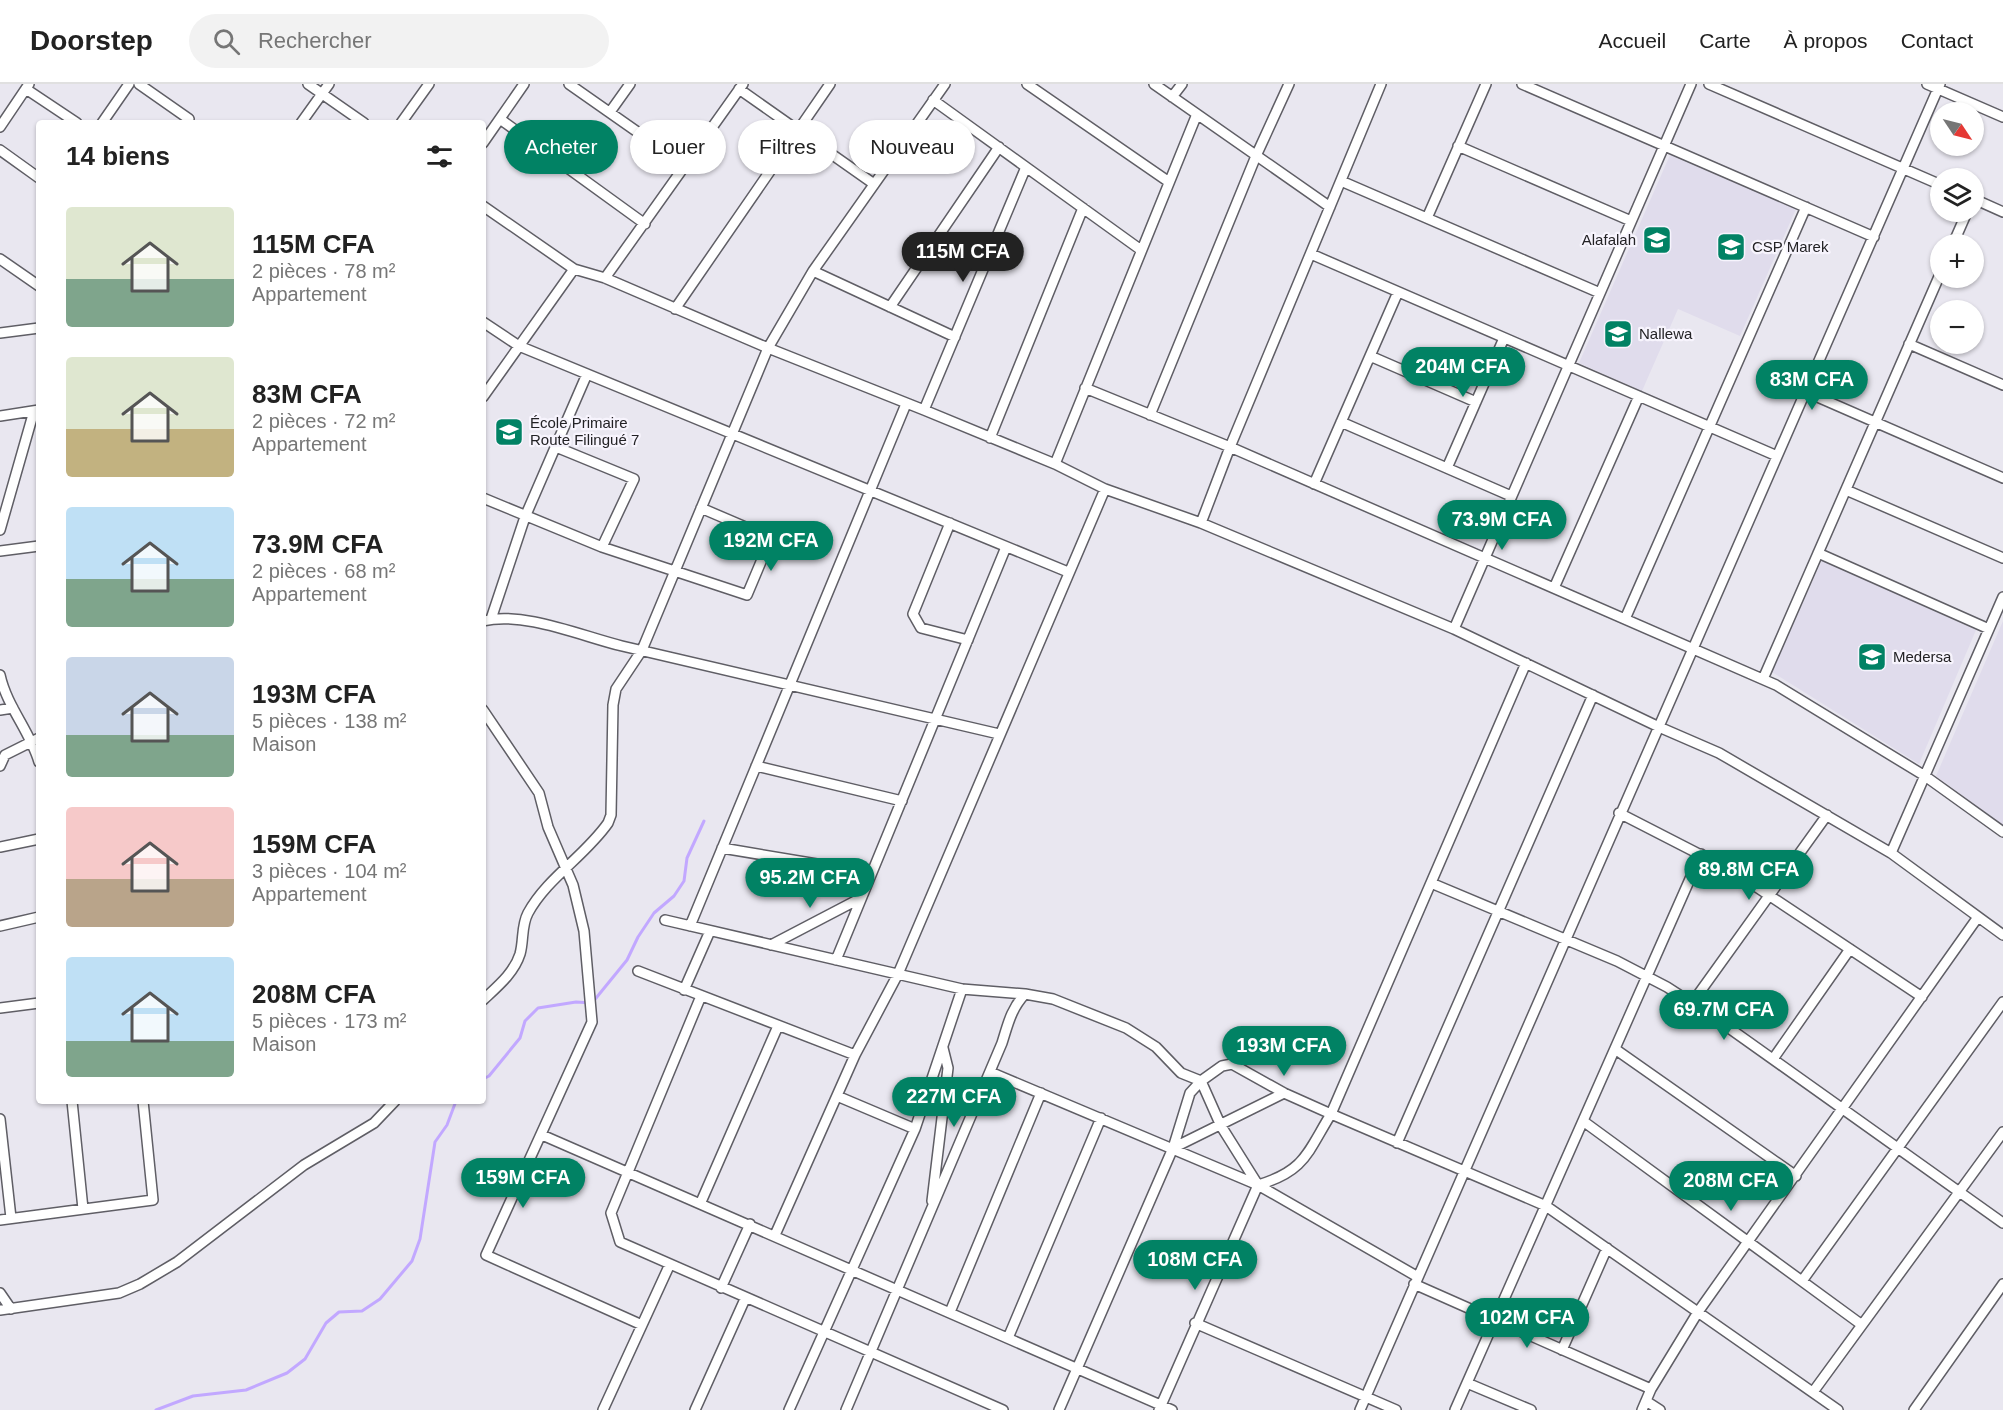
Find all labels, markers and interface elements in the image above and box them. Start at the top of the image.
search box [189,14,609,68]
text: Doorstep [30,25,153,56]
icon: search [210,25,243,58]
text: Rechercher [258,28,372,53]
text: Accueil [1599,29,1666,52]
text: Carte [1699,29,1751,52]
text: À propos [1784,29,1868,52]
text: Contact [1901,29,1973,52]
north arrow [1930,102,1984,156]
map controls [1930,102,1984,354]
chip: Acheter [504,120,618,174]
chip: Louer [630,120,726,174]
chip: Filtres [738,120,837,174]
chip: Nouveau [849,120,975,174]
icon: filters [423,140,456,173]
text: 14 biens [66,141,170,171]
button: layers [1930,168,1984,222]
school or university icon: Alafalah [1641,224,1673,256]
text: 115M CFA [252,229,375,259]
icon: home [114,231,186,303]
place label: Alafalah [1582,231,1636,248]
school or university icon: CSP Marek [1715,231,1747,263]
pin: 115M CFA [901,232,1025,283]
button: + [1930,234,1984,288]
place label: CSP Marek [1752,238,1829,255]
text: 115M CFA [916,240,1010,262]
text: 2 pièces · 78 m² [252,260,395,282]
text: Appartement [252,283,367,305]
button: − [1930,300,1984,354]
school or university icon: Nallewa [1602,318,1634,350]
place label: Nallewa [1639,325,1693,342]
pin: 204M CFA [1401,347,1525,398]
text: 204M CFA [1415,355,1511,377]
pin: 83M CFA [1757,360,1867,411]
text: 83M CFA [1770,368,1854,390]
text: 83M CFA [252,379,362,409]
icon: home [114,381,186,453]
text: 2 pièces · 72 m² [252,410,395,432]
place label: École Primaire Route Filingué 7 [530,414,639,448]
school or university icon: École Primaire Route Filingué 7 [493,416,525,448]
text: Appartement [252,433,367,455]
pin: 73.9M CFA [1433,500,1571,551]
text: 73.9M CFA [1451,508,1553,530]
pin: 192M CFA [709,521,833,572]
text: 73.9M CFA [252,529,384,559]
text: 192M CFA [723,529,819,551]
icon: home [114,531,186,603]
text: 2 pièces · 68 m² [252,560,395,582]
text: Appartement [252,583,367,605]
school or university icon: Medersa [1856,641,1888,673]
place label: Medersa [1893,648,1952,665]
text: 193M CFA [252,679,376,709]
icon: home [114,681,186,753]
text: 5 pièces · 138 m² [252,710,407,732]
text: Maison [252,733,316,755]
text: 159M CFA [252,829,376,859]
icon: home [114,831,186,903]
pin: 89.8M CFA [1680,850,1818,901]
pin: 95.2M CFA [741,858,879,909]
text: 89.8M CFA [1698,858,1800,880]
text: 3 pièces · 104 m² [252,860,407,882]
text: 95.2M CFA [759,866,861,888]
text: Appartement [252,883,367,905]
text: 208M CFA [252,979,376,1009]
icon: home [114,981,186,1053]
pin: 69.7M CFA [1655,990,1793,1041]
text: 69.7M CFA [1673,998,1775,1020]
text: 5 pièces · 173 m² [252,1010,407,1032]
pin: 193M CFA [1222,1026,1346,1077]
text: Maison [252,1033,316,1055]
text: 193M CFA [1236,1034,1332,1056]
pin: 227M CFA [892,1077,1016,1128]
text: 227M CFA [906,1085,1002,1107]
pin: 159M CFA [461,1158,585,1209]
pin: 208M CFA [1669,1161,1793,1212]
text: 159M CFA [475,1166,571,1188]
text: 208M CFA [1683,1169,1779,1191]
pin: 108M CFA [1133,1240,1257,1291]
text: 108M CFA [1147,1248,1243,1270]
pin: 102M CFA [1465,1298,1589,1349]
text: 102M CFA [1479,1306,1575,1328]

